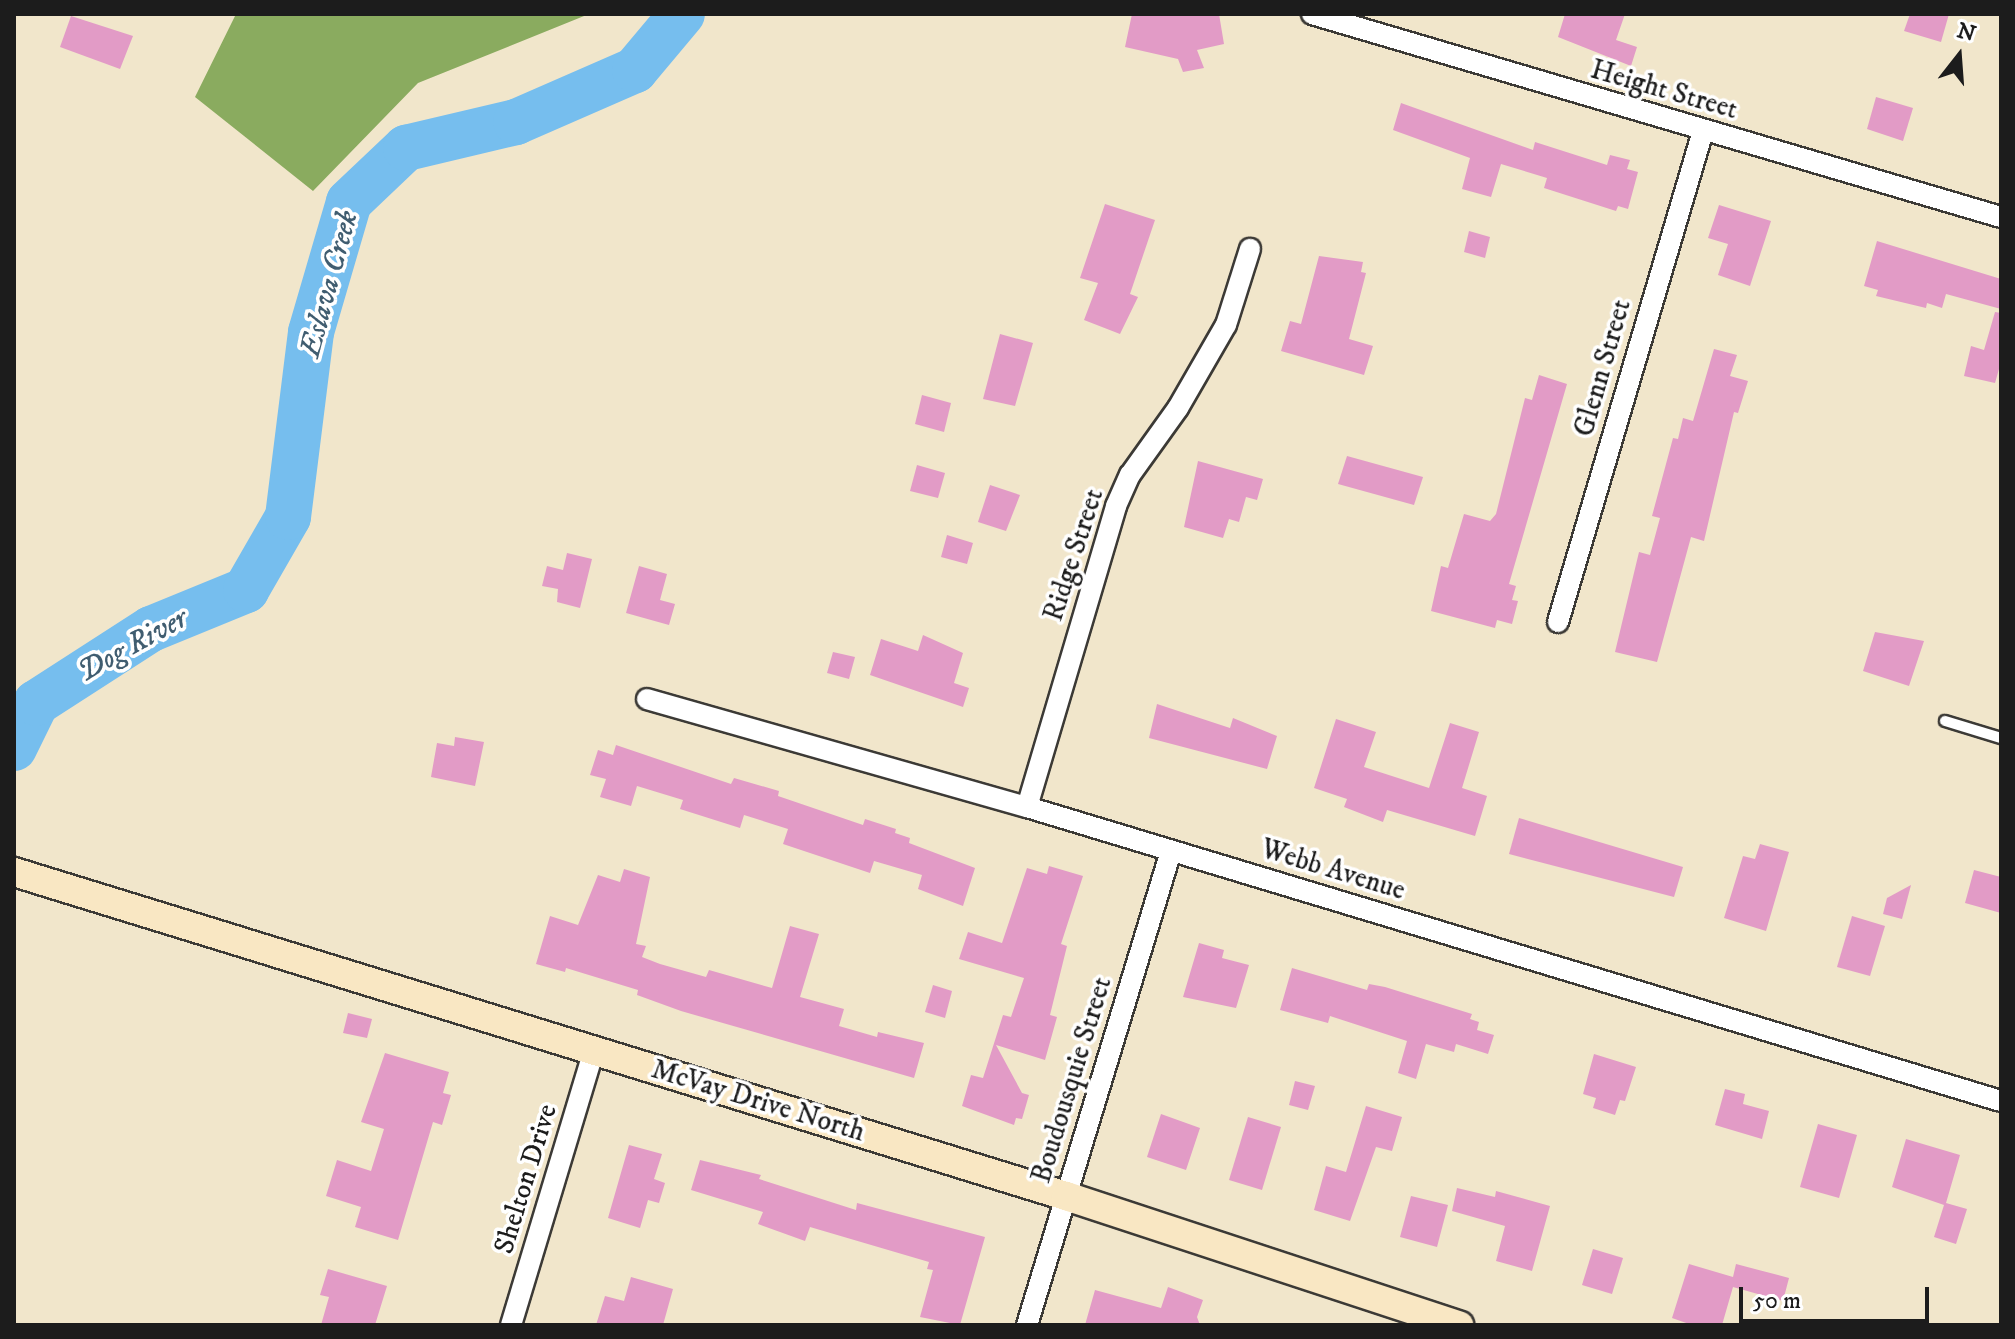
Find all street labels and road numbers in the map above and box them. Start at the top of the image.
street label: Height Street [1587,53,1741,127]
street label: Glenn Street [1567,296,1639,440]
street label: Ridge Street [1037,485,1111,625]
street label: Webb Avenue [1257,832,1409,908]
street label: Boudousquie Street [1025,973,1119,1187]
street label: McVay Drive North [647,1053,869,1149]
street label: Shelton Drive [487,1100,565,1258]

